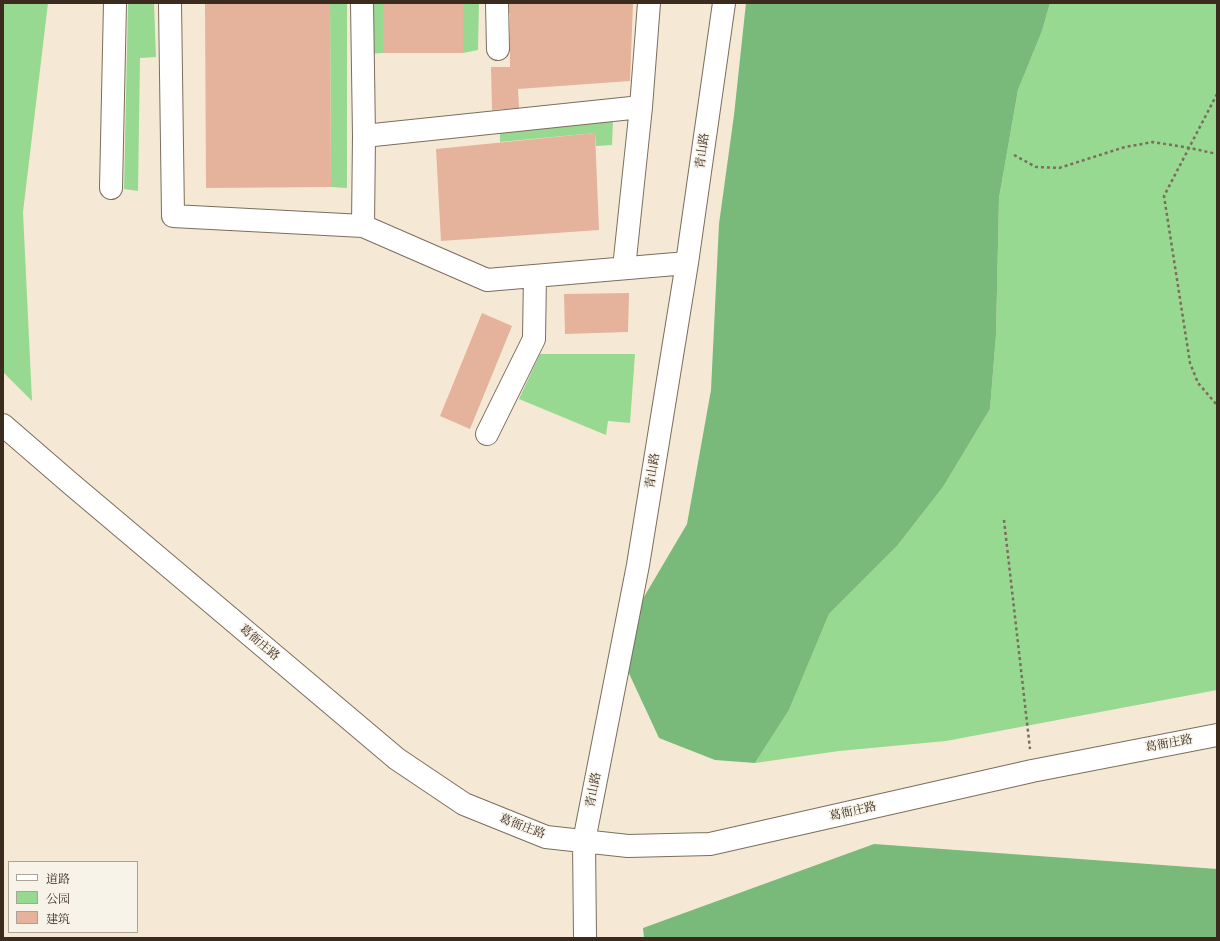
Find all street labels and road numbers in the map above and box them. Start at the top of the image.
street label: 青山路 [693,132,713,170]
street label: 青山路 [643,452,663,490]
street label: 葛衙庄路 [236,622,282,664]
street label: 葛衙庄路 [1144,732,1194,756]
street label: 青山路 [583,771,605,809]
street label: 葛衙庄路 [828,800,878,824]
street label: 葛衙庄路 [497,812,547,842]

